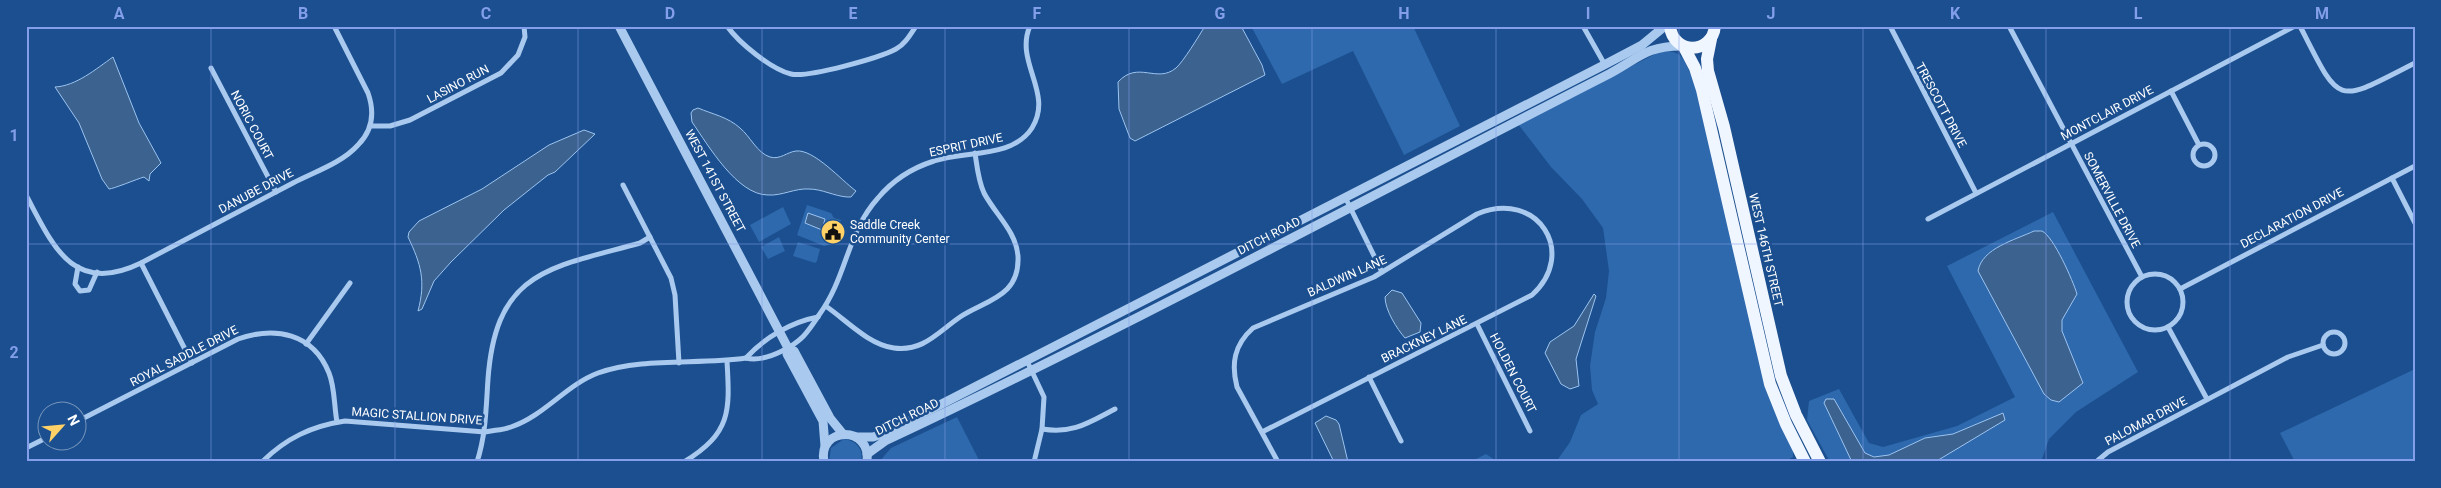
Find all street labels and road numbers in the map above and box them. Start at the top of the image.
street label: TRESCOTT DRIVE [1913,60,1969,150]
street label: LASINO RUN [425,62,491,106]
street label: MONTCLAIR DRIVE [2058,83,2156,143]
street label: NORIC COURT [228,88,276,162]
street label: WEST 141ST STREET [682,127,748,235]
street label: ESPRIT DRIVE [928,130,1004,160]
street label: SOMERVILLE DRIVE [2081,150,2143,250]
street label: DANUBE DRIVE [216,165,296,216]
street label: DECLARATION DRIVE [2238,185,2346,251]
street label: WEST 146TH STREET [1746,192,1786,308]
street label: DITCH ROAD [1235,214,1303,258]
street label: BALDWIN LANE [1305,252,1389,300]
street label: BRACKNEY LANE [1379,312,1469,366]
street label: ROYAL SADDLE DRIVE [128,323,240,389]
street label: HOLDEN COURT [1487,331,1539,415]
street label: PALOMAR DRIVE [2103,393,2189,448]
street label: DITCH ROAD [873,396,941,438]
street label: MAGIC STALLION DRIVE [351,404,483,428]

